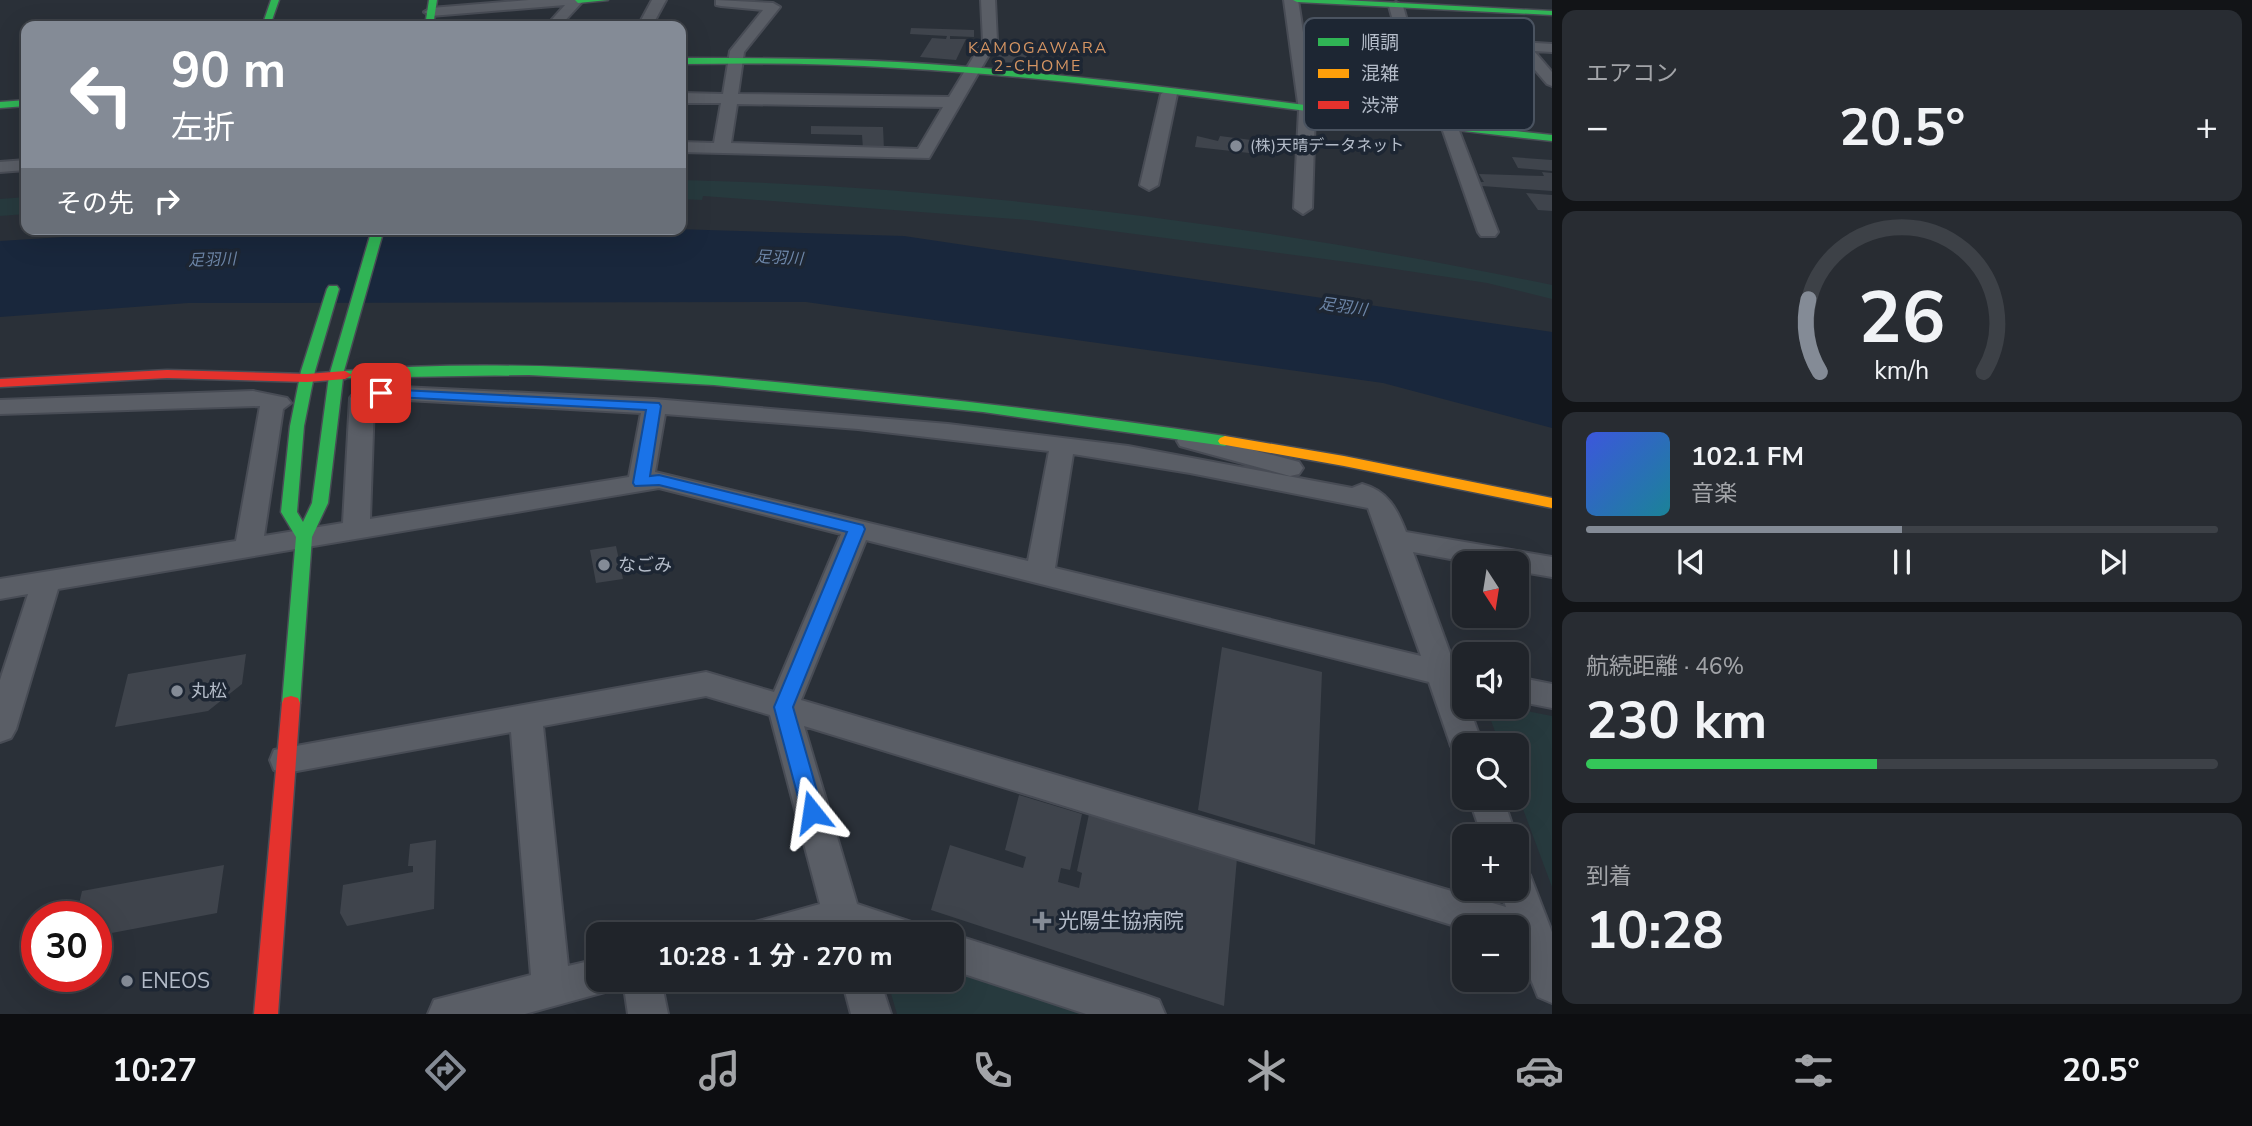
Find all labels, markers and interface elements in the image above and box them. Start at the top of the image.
legend [1304,18,1534,130]
text: 順調 [1361,30,1399,56]
text: 90 m [171,37,286,104]
district label: KAMOGAWARA 2-CHOME [968,37,1108,77]
icon: left [56,49,147,140]
text: エアコン [1586,58,1678,89]
text: 混雑 [1361,61,1399,87]
text: 20.5° [1839,92,1965,163]
text: 渋滞 [1361,93,1399,119]
text: − [1586,102,1609,153]
text: + [2195,102,2218,153]
text: 左折 [171,106,235,149]
place label: (株)天晴データネット [1250,135,1404,157]
marker: (株)天晴データネット [1228,138,1244,154]
icon: right [148,182,186,220]
text: その先 [56,186,134,221]
water label: 足羽川 [754,246,806,270]
water label: 足羽川 [188,248,238,272]
text: 26 [1858,269,1946,369]
water label: 足羽川 [1318,293,1370,322]
text: km/h [1874,354,1930,388]
pin [351,363,411,423]
icon: arrive [362,374,400,412]
text: 102.1 FM [1691,439,1804,474]
text: 音楽 [1691,478,1737,509]
icon: previous [1672,543,1710,581]
icon: pause [1883,543,1921,581]
icon: next [2094,543,2132,581]
north arrow [1452,551,1530,628]
map controls [1452,551,1529,992]
place label: なごみ [618,553,672,577]
marker: なごみ [596,557,612,573]
button: sound [1452,642,1529,719]
text: 航続距離 · 46% [1586,651,1744,682]
place label: 丸松 [191,679,227,703]
marker: 丸松 [169,683,185,699]
text: 230 km [1586,685,1767,756]
button: search [1452,733,1529,810]
position arrow [775,775,849,849]
button: + [1452,824,1529,901]
text: 到着 [1586,861,1632,892]
text: 10:28 [1586,895,1724,966]
speed limit sign: 30 [21,901,112,992]
place label: 光陽生協病院 [1058,907,1184,935]
marker: 光陽生協病院 [1032,911,1052,931]
button: − [1452,915,1529,992]
text: 10:28 · 1 分 · 270 m [657,939,893,974]
place label: ENEOS [141,967,210,995]
marker: ENEOS [119,973,135,989]
icon: directions [421,1046,470,1095]
icon: music [695,1046,744,1095]
icon: phone [968,1046,1017,1095]
icon: climate [1242,1046,1291,1095]
icon: car [1515,1046,1564,1095]
icon: filters [1789,1046,1838,1095]
text: 10:27 [112,1049,197,1092]
text: 20.5° [2062,1049,2140,1092]

